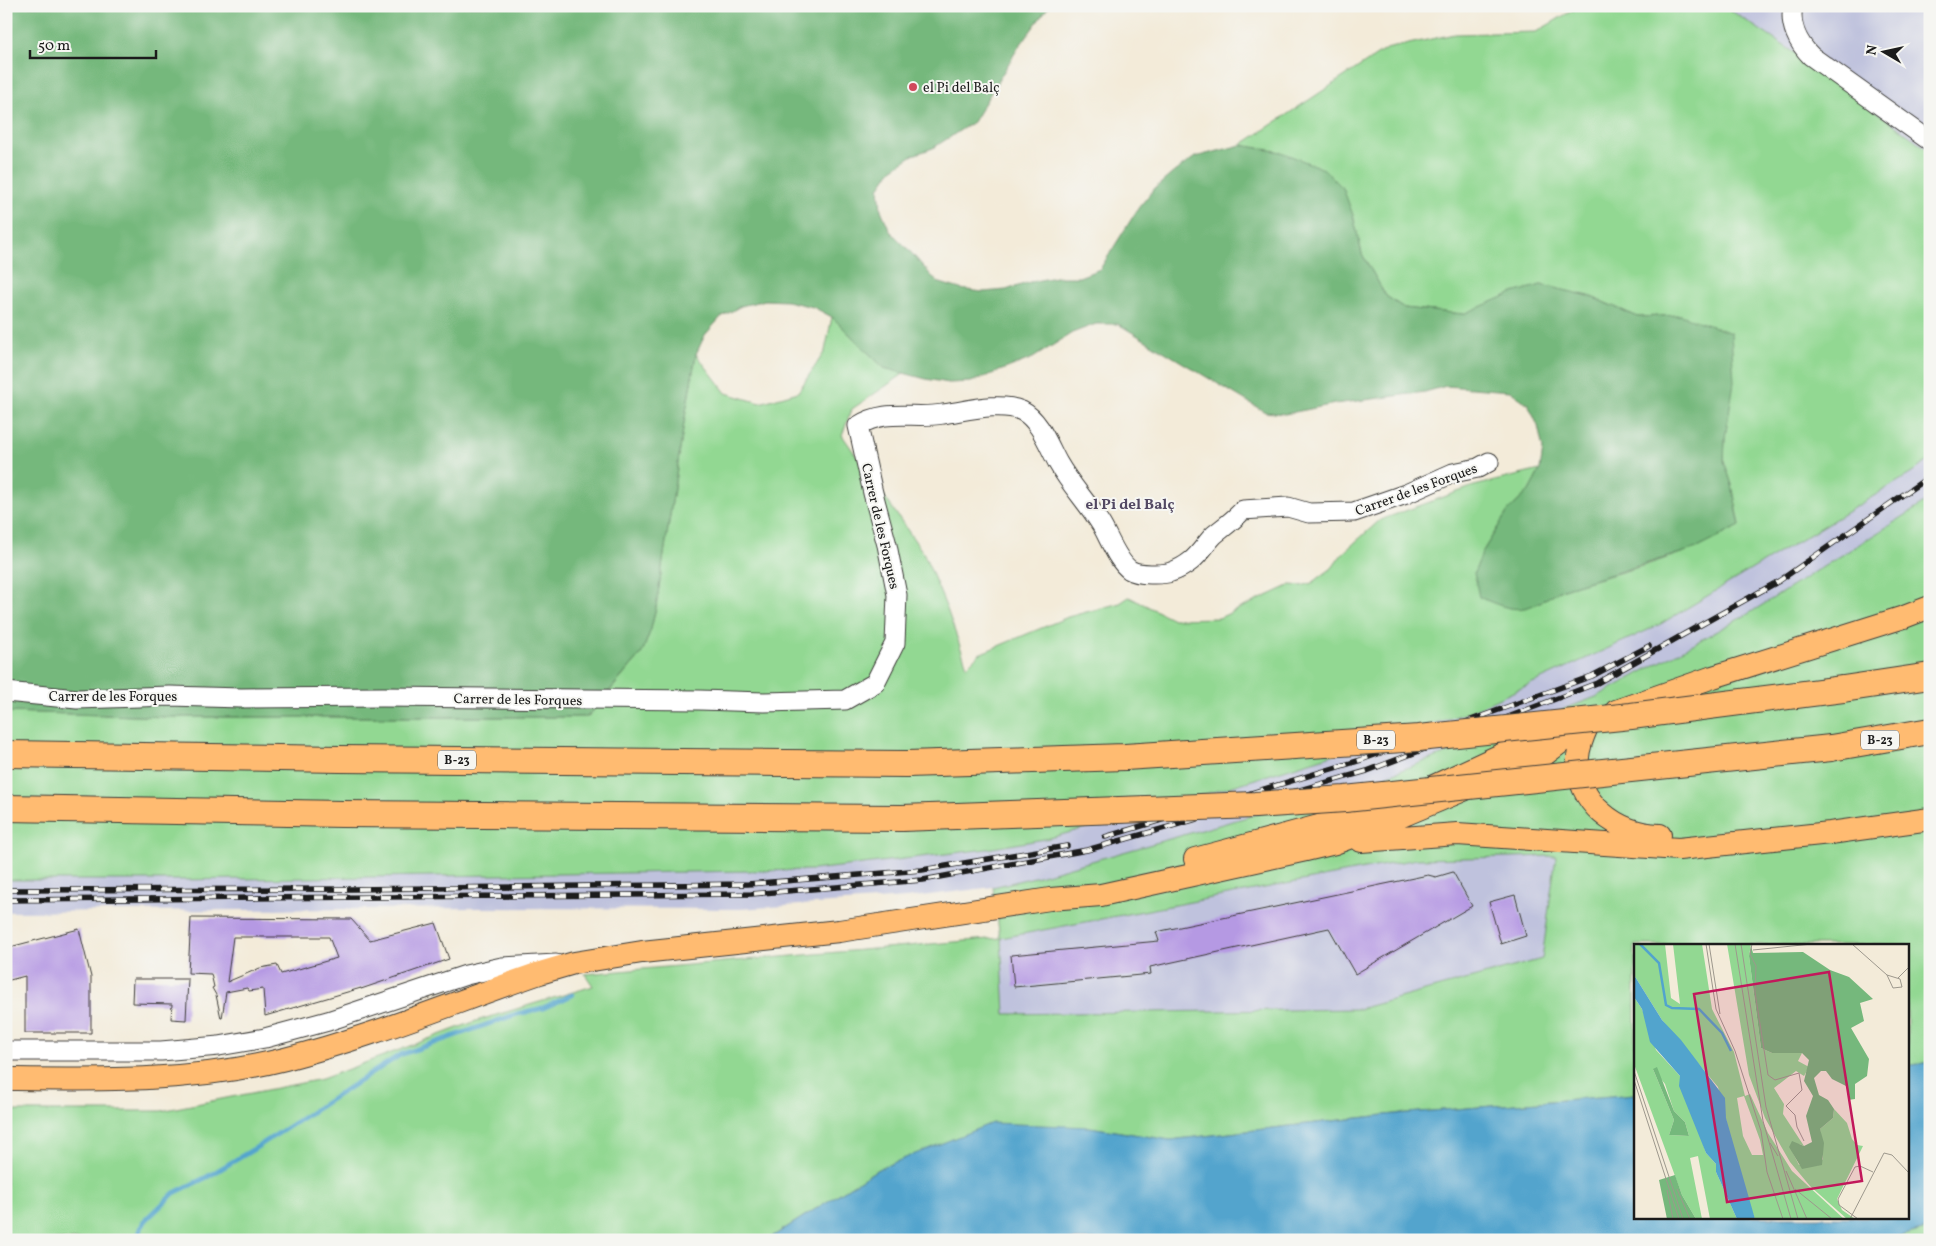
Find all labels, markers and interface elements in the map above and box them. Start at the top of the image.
scale bar [30,28,156,60]
north arrow [1858,28,1908,78]
text: 50 m [38,36,70,57]
text: N [1862,44,1883,57]
place label: el Pi del Balç [923,79,999,98]
marker: el Pi del Balç [907,81,919,93]
street label: Carrer de les Forques [1353,459,1480,521]
street label: Carrer de les Forques [856,461,903,591]
district label: el Pi del Balç [1086,495,1174,516]
street label: Carrer de les Forques [49,688,177,707]
street label: Carrer de les Forques [453,690,583,711]
road number: B-23 [1357,730,1395,750]
road number: B-23 [1861,730,1899,750]
road number: B-23 [438,750,476,770]
inset map [1634,944,1908,1218]

